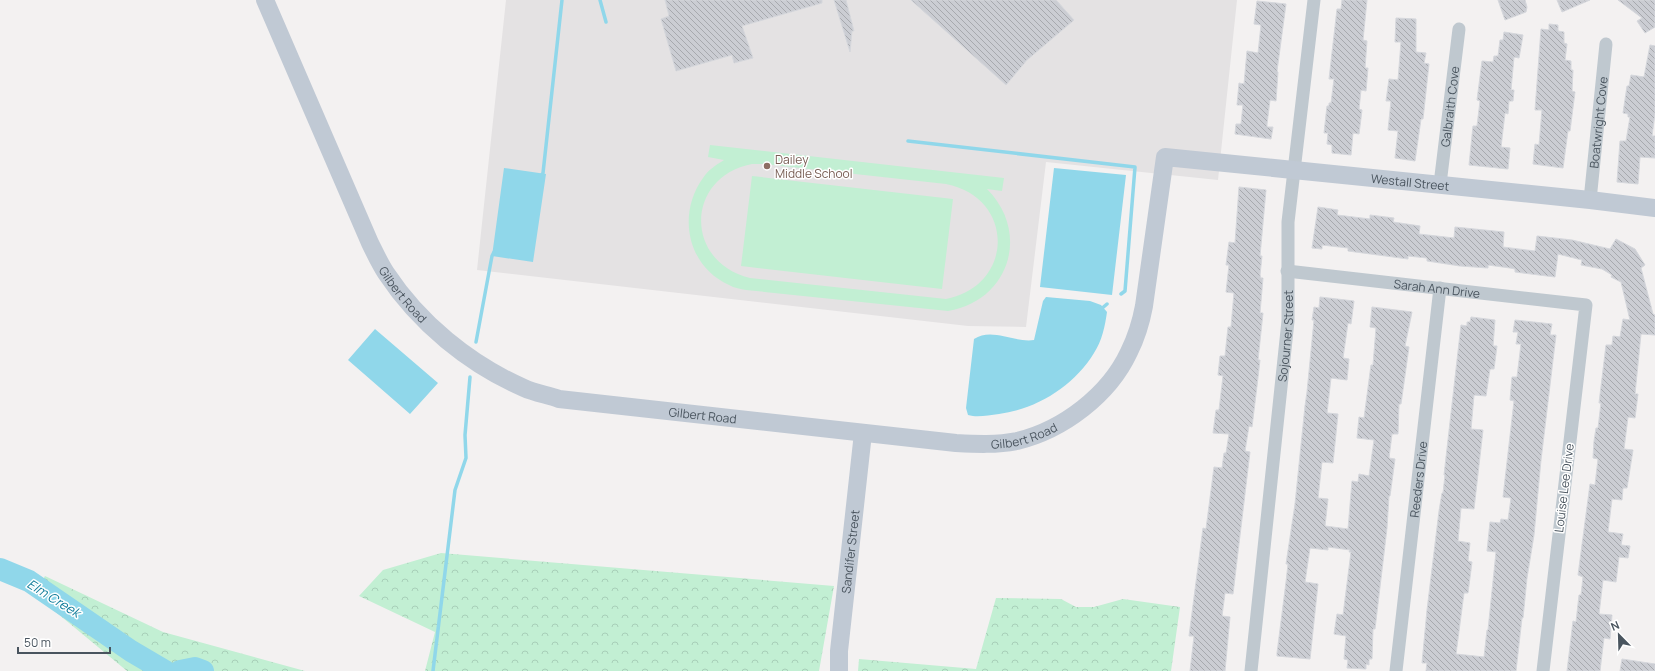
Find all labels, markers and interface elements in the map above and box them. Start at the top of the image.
street label: Galbraith Cove [1436,65,1463,148]
street label: Boatwright Cove [1585,76,1611,169]
place label: Dailey Middle School [775,151,853,182]
marker: Dailey Middle School [762,161,772,171]
street label: Westall Street [1370,169,1450,194]
street label: Gilbert Road [375,263,431,326]
street label: Sarah Ann Drive [1393,275,1481,301]
street label: Sojourner Street [1273,290,1297,383]
street label: Gilbert Road [668,403,738,427]
street label: Gilbert Road [991,418,1060,452]
street label: Reeders Drive [1405,440,1431,518]
street label: Louise Lee Drive [1550,443,1578,533]
street label: Sandifer Street [837,509,863,594]
water label: Elm Creek [24,575,86,623]
north arrow [1599,615,1639,655]
text: N [1608,617,1622,634]
scale bar [18,629,110,655]
text: 50 m [24,634,51,651]

